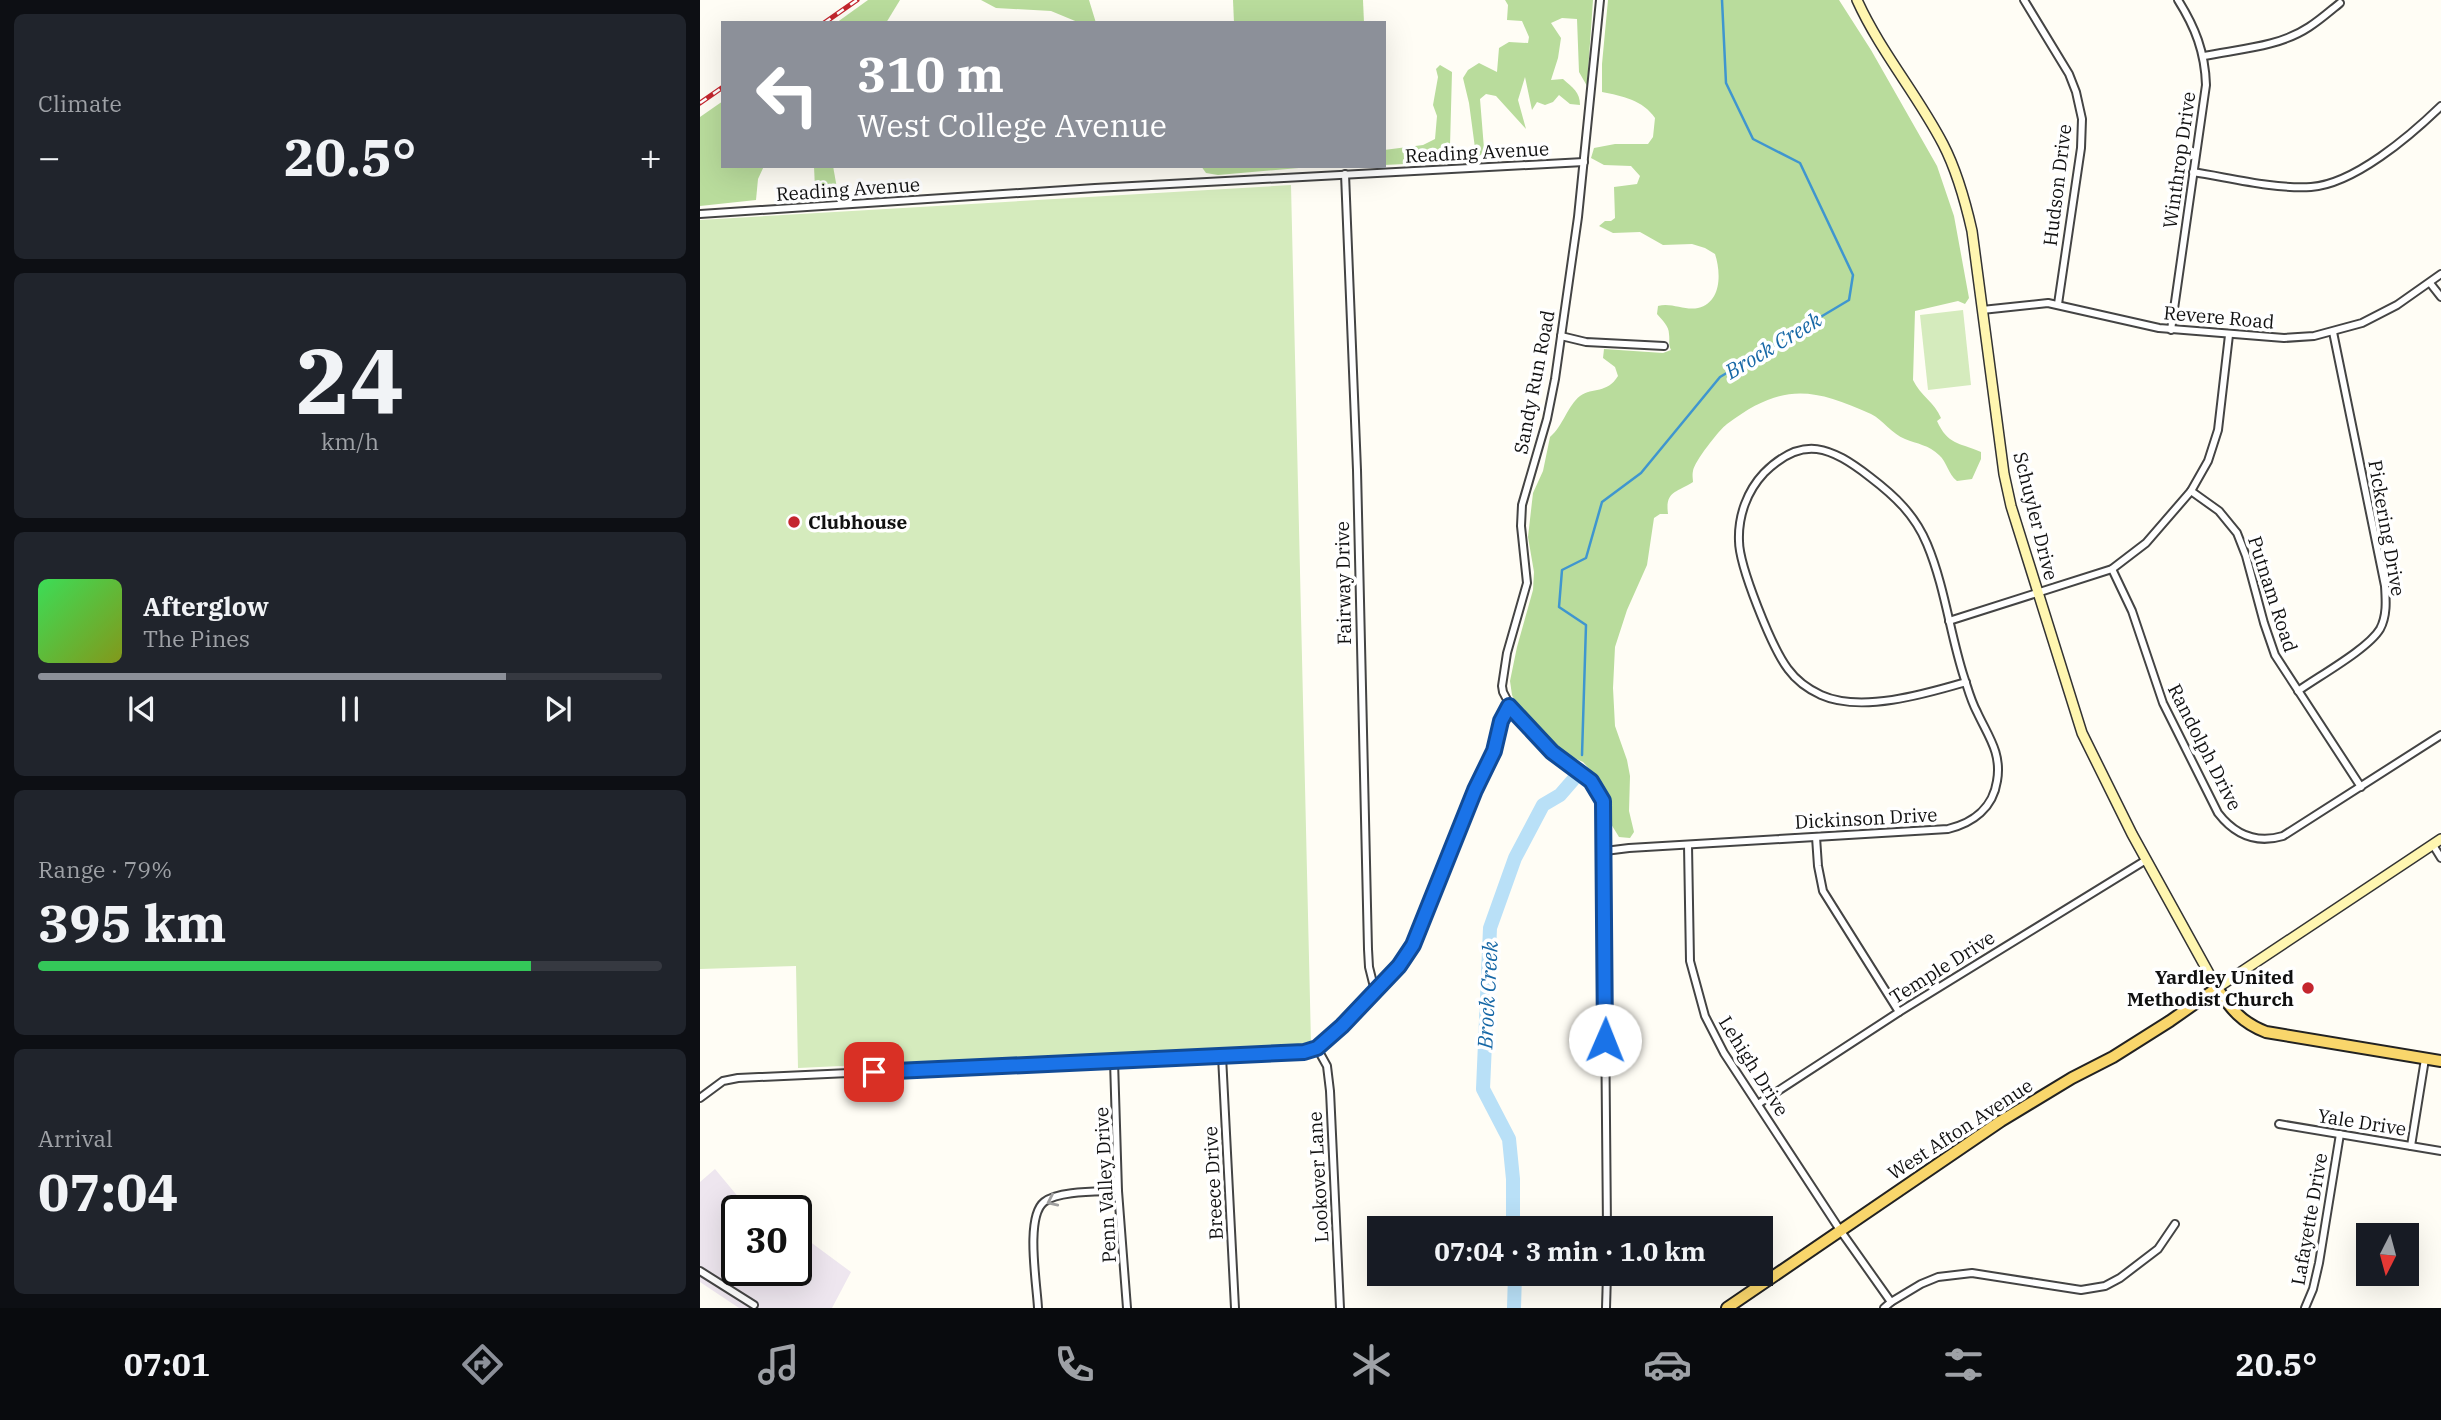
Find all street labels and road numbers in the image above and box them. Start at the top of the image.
street label: Winthrop Drive [2158,90,2200,230]
street label: Hudson Drive [2038,123,2076,247]
street label: Reading Avenue [1404,136,1550,168]
street label: Reading Avenue [775,172,921,206]
street label: Revere Road [2163,300,2275,334]
street label: Sandy Run Road [1508,308,1560,456]
street label: Schuyler Drive [2008,449,2064,583]
street label: Pickering Drive [2363,458,2411,598]
street label: Fairway Drive [1330,521,1356,645]
street label: Putnam Road [2243,533,2303,655]
street label: Randolph Drive [2163,680,2247,814]
street label: Dickinson Drive [1794,802,1938,834]
street label: Temple Drive [1885,925,1999,1009]
street label: Lehigh Drive [1714,1011,1794,1121]
street label: West Afton Avenue [1883,1073,2037,1185]
street label: Yale Drive [2316,1103,2408,1141]
street label: Penn Valley Drive [1089,1106,1121,1264]
street label: Lookover Lane [1303,1111,1333,1243]
street label: Breece Drive [1198,1126,1228,1240]
street label: Lafayette Drive [2286,1151,2332,1287]

